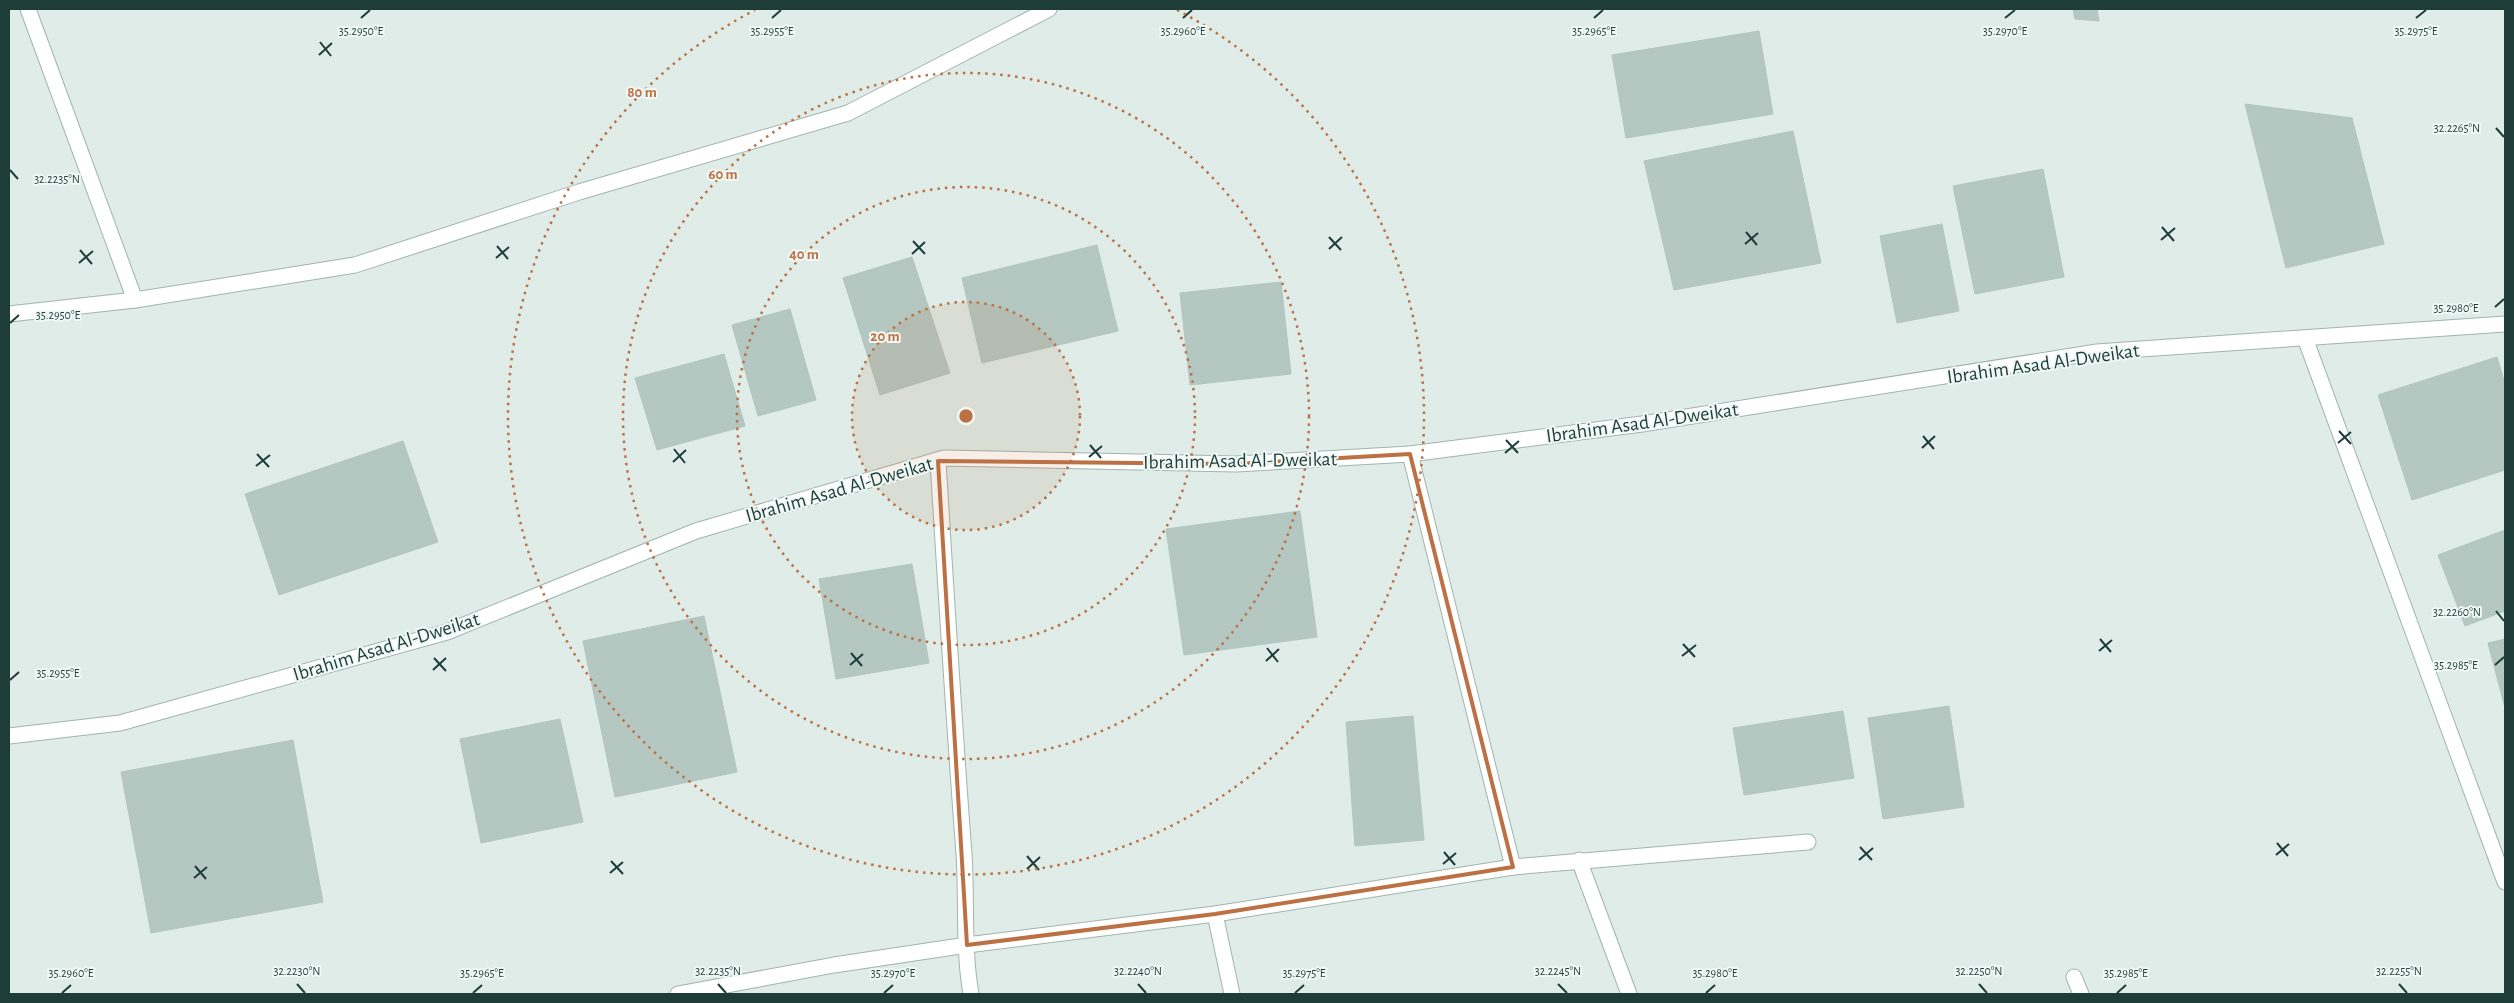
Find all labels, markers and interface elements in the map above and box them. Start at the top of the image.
text: 35.2950°E [339,25,383,37]
text: 35.2955°E [750,25,794,37]
text: 35.2960°E [1160,25,1206,37]
text: 35.2965°E [1572,25,1616,37]
text: 35.2970°E [1983,25,2027,37]
text: 35.2975°E [2394,25,2438,37]
text: 80 m [627,85,657,100]
text: 32.2265°N [2434,122,2480,134]
text: 60 m [708,167,738,182]
text: 32.2235°N [34,173,80,185]
text: 40 m [789,247,819,262]
text: 35.2980°E [2433,302,2479,314]
text: 35.2950°E [36,309,80,321]
text: 20 m [870,329,900,344]
street label: Ibrahim Asad Al-Dweikat [1946,341,2141,387]
street label: Ibrahim Asad Al-Dweikat [1545,400,1740,446]
centre of rings [957,407,975,425]
street label: Ibrahim Asad Al-Dweikat [1143,449,1338,473]
street label: Ibrahim Asad Al-Dweikat [743,453,936,526]
text: 32.2260°N [2433,606,2481,618]
street label: Ibrahim Asad Al-Dweikat [291,609,482,685]
text: 35.2985°E [2434,659,2478,671]
text: 35.2955°E [36,667,80,679]
text: 32.2230°N [273,965,321,977]
text: 32.2235°N [695,965,741,977]
text: 32.2240°N [1114,965,1162,977]
text: 32.2245°N [1535,965,1581,977]
text: 32.2250°N [1955,965,2003,977]
text: 32.2255°N [2376,965,2422,977]
text: 35.2960°E [48,967,94,979]
text: 35.2965°E [460,967,504,979]
text: 35.2970°E [871,967,915,979]
text: 35.2975°E [1282,967,1326,979]
text: 35.2980°E [1692,967,1738,979]
text: 35.2985°E [2104,967,2148,979]

